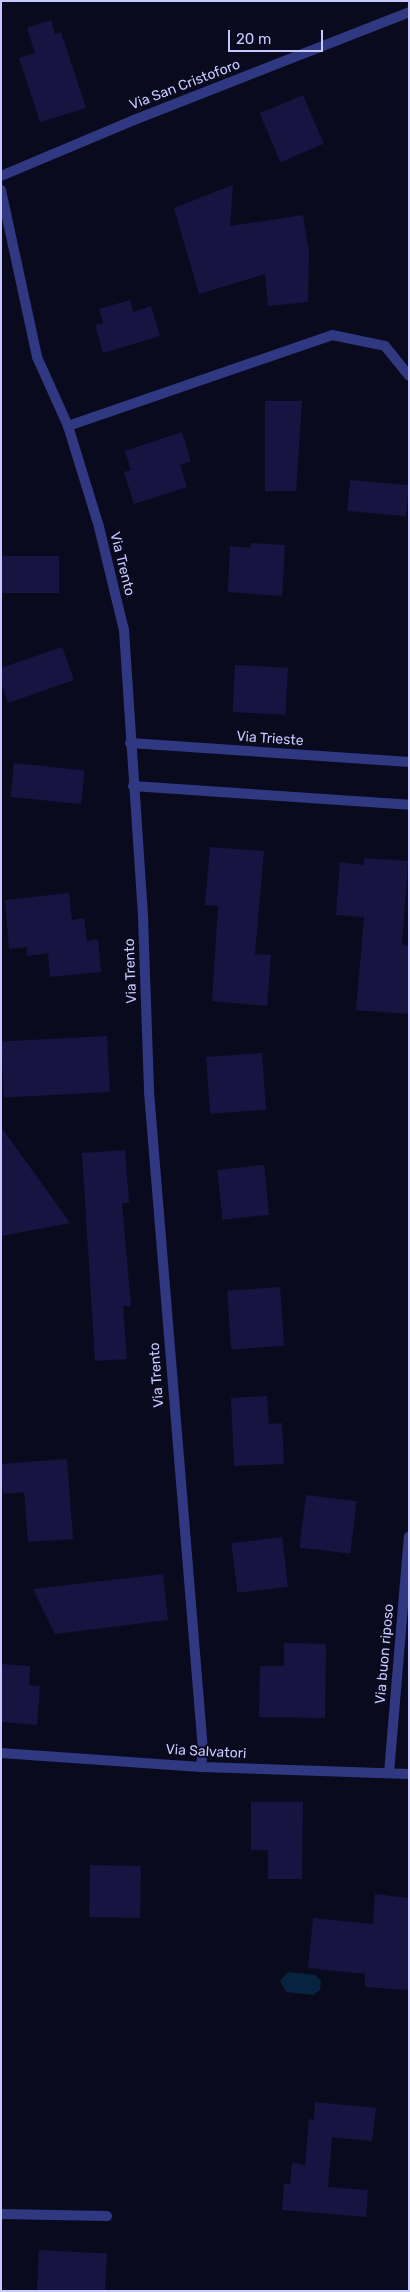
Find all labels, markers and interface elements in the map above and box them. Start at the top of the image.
scale bar [230,20,325,52]
text: 20 m [236,30,271,48]
street label: Via San Cristoforo [127,56,243,114]
street label: Via Trento [106,530,138,598]
street label: Via Trieste [236,728,304,750]
street label: Via Trento [121,938,141,1004]
street label: Via Trento [146,1342,168,1408]
street label: Via buon riposo [372,1603,398,1705]
street label: Via Salvatori [165,1741,247,1763]

